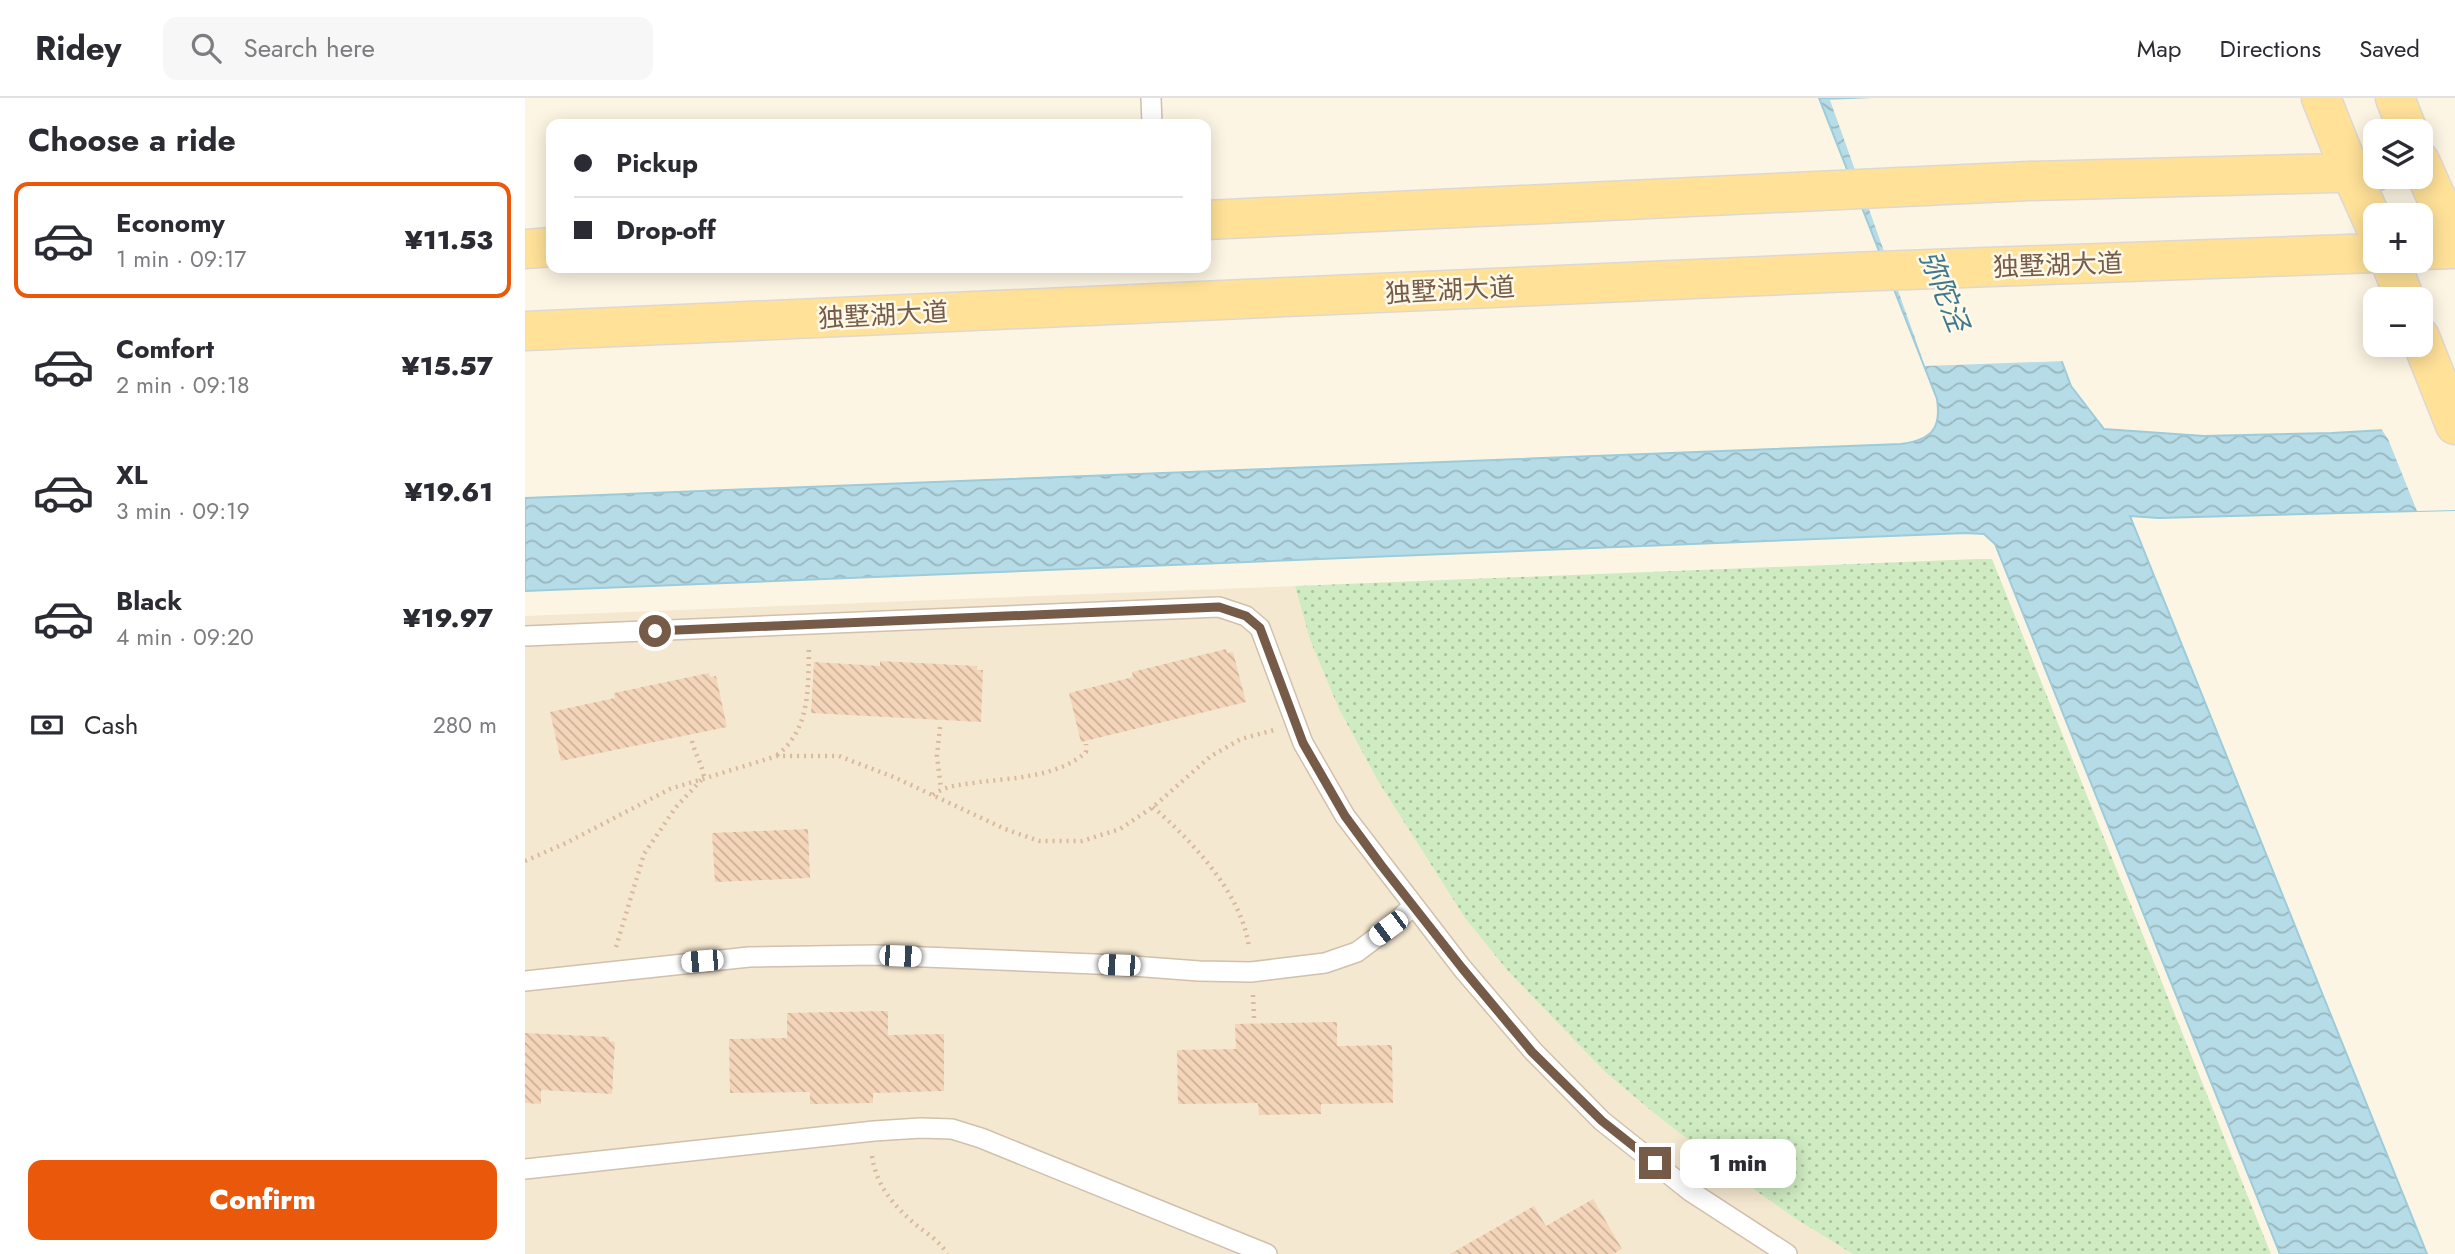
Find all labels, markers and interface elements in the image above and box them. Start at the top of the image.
search box [163,17,653,80]
text: Ridey [35,25,121,72]
icon: search [187,29,225,67]
text: Search here [243,29,375,67]
text: Map [2137,31,2182,66]
text: Directions [2220,31,2321,66]
text: Saved [2359,31,2420,66]
text: Choose a ride [28,117,236,163]
map controls [2363,119,2433,357]
button: layers [2363,119,2433,189]
text: Pickup [616,144,698,182]
button: + [2363,203,2433,273]
text: Economy [116,204,225,242]
icon: car [32,209,95,272]
text: Drop-off [616,211,716,249]
text: ¥11.53 [405,221,493,259]
text: 1 min · 09:17 [116,242,246,276]
water label: 弥陀泾 [1909,244,1980,340]
street label: 独墅湖大道 [1992,244,2124,286]
street label: 独墅湖大道 [1384,268,1516,312]
button: − [2363,287,2433,357]
street label: 独墅湖大道 [817,293,949,337]
text: Comfort [116,330,214,368]
icon: car [32,335,95,398]
text: ¥15.57 [402,347,493,385]
text: 2 min · 09:18 [116,368,250,402]
text: XL [116,456,148,494]
icon: car [32,461,95,524]
text: ¥19.61 [405,473,493,511]
text: 3 min · 09:19 [116,494,250,528]
text: Black [116,582,182,620]
icon: car [32,587,95,650]
text: ¥19.97 [403,599,493,637]
route start [639,615,671,647]
text: 4 min · 09:20 [116,620,254,654]
icon: cash [28,706,66,744]
text: Cash [84,706,138,744]
text: 280 m [433,708,497,742]
car [1365,907,1412,949]
car [879,945,922,967]
car [681,949,724,973]
car [1098,954,1141,976]
callout: 1 min [1679,1138,1795,1188]
text: 1 min [1709,1146,1767,1180]
route end [1639,1147,1671,1179]
button: Confirm [28,1160,497,1240]

